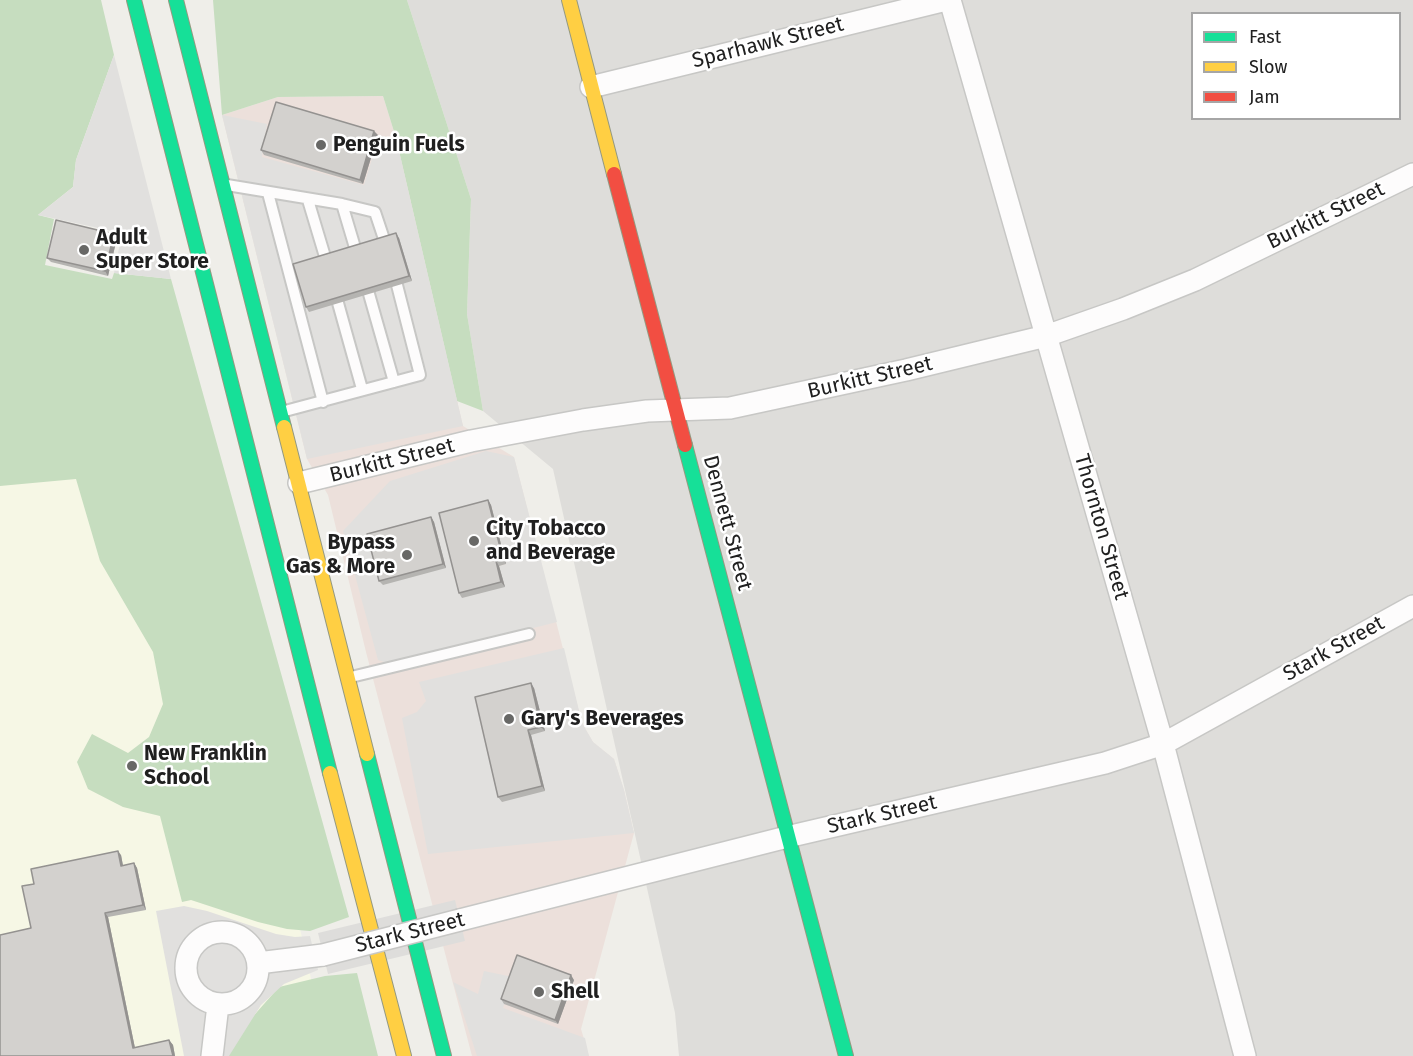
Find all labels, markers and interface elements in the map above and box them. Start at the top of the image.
street label: Sparhawk Street [690,12,846,74]
legend [1191,12,1401,120]
text: Fast [1249,26,1281,48]
text: Slow [1249,56,1287,78]
text: Jam [1249,86,1280,108]
place label: Penguin Fuels [333,132,465,158]
marker: Penguin Fuels [314,138,328,152]
street label: Burkitt Street [1263,177,1389,255]
place label: Adult Super Store [96,225,209,275]
marker: Adult Super Store [77,243,91,257]
street label: Burkitt Street [805,351,935,405]
street label: Burkitt Street [327,433,457,489]
street label: Thornton Street [1068,451,1134,603]
street label: Dennett Street [697,453,757,593]
place label: City Tobacco and Beverage [486,516,615,566]
place label: Bypass Gas & More [286,530,395,580]
marker: City Tobacco and Beverage [467,534,481,548]
marker: Bypass Gas & More [400,548,414,562]
street label: Stark Street [1279,611,1389,687]
place label: Gary's Beverages [521,706,684,732]
marker: Gary's Beverages [502,712,516,726]
place label: New Franklin School [144,741,267,791]
marker: New Franklin School [125,759,139,773]
street label: Stark Street [825,790,939,840]
street label: Stark Street [353,907,467,959]
place label: Shell [551,979,599,1005]
marker: Shell [532,985,546,999]

